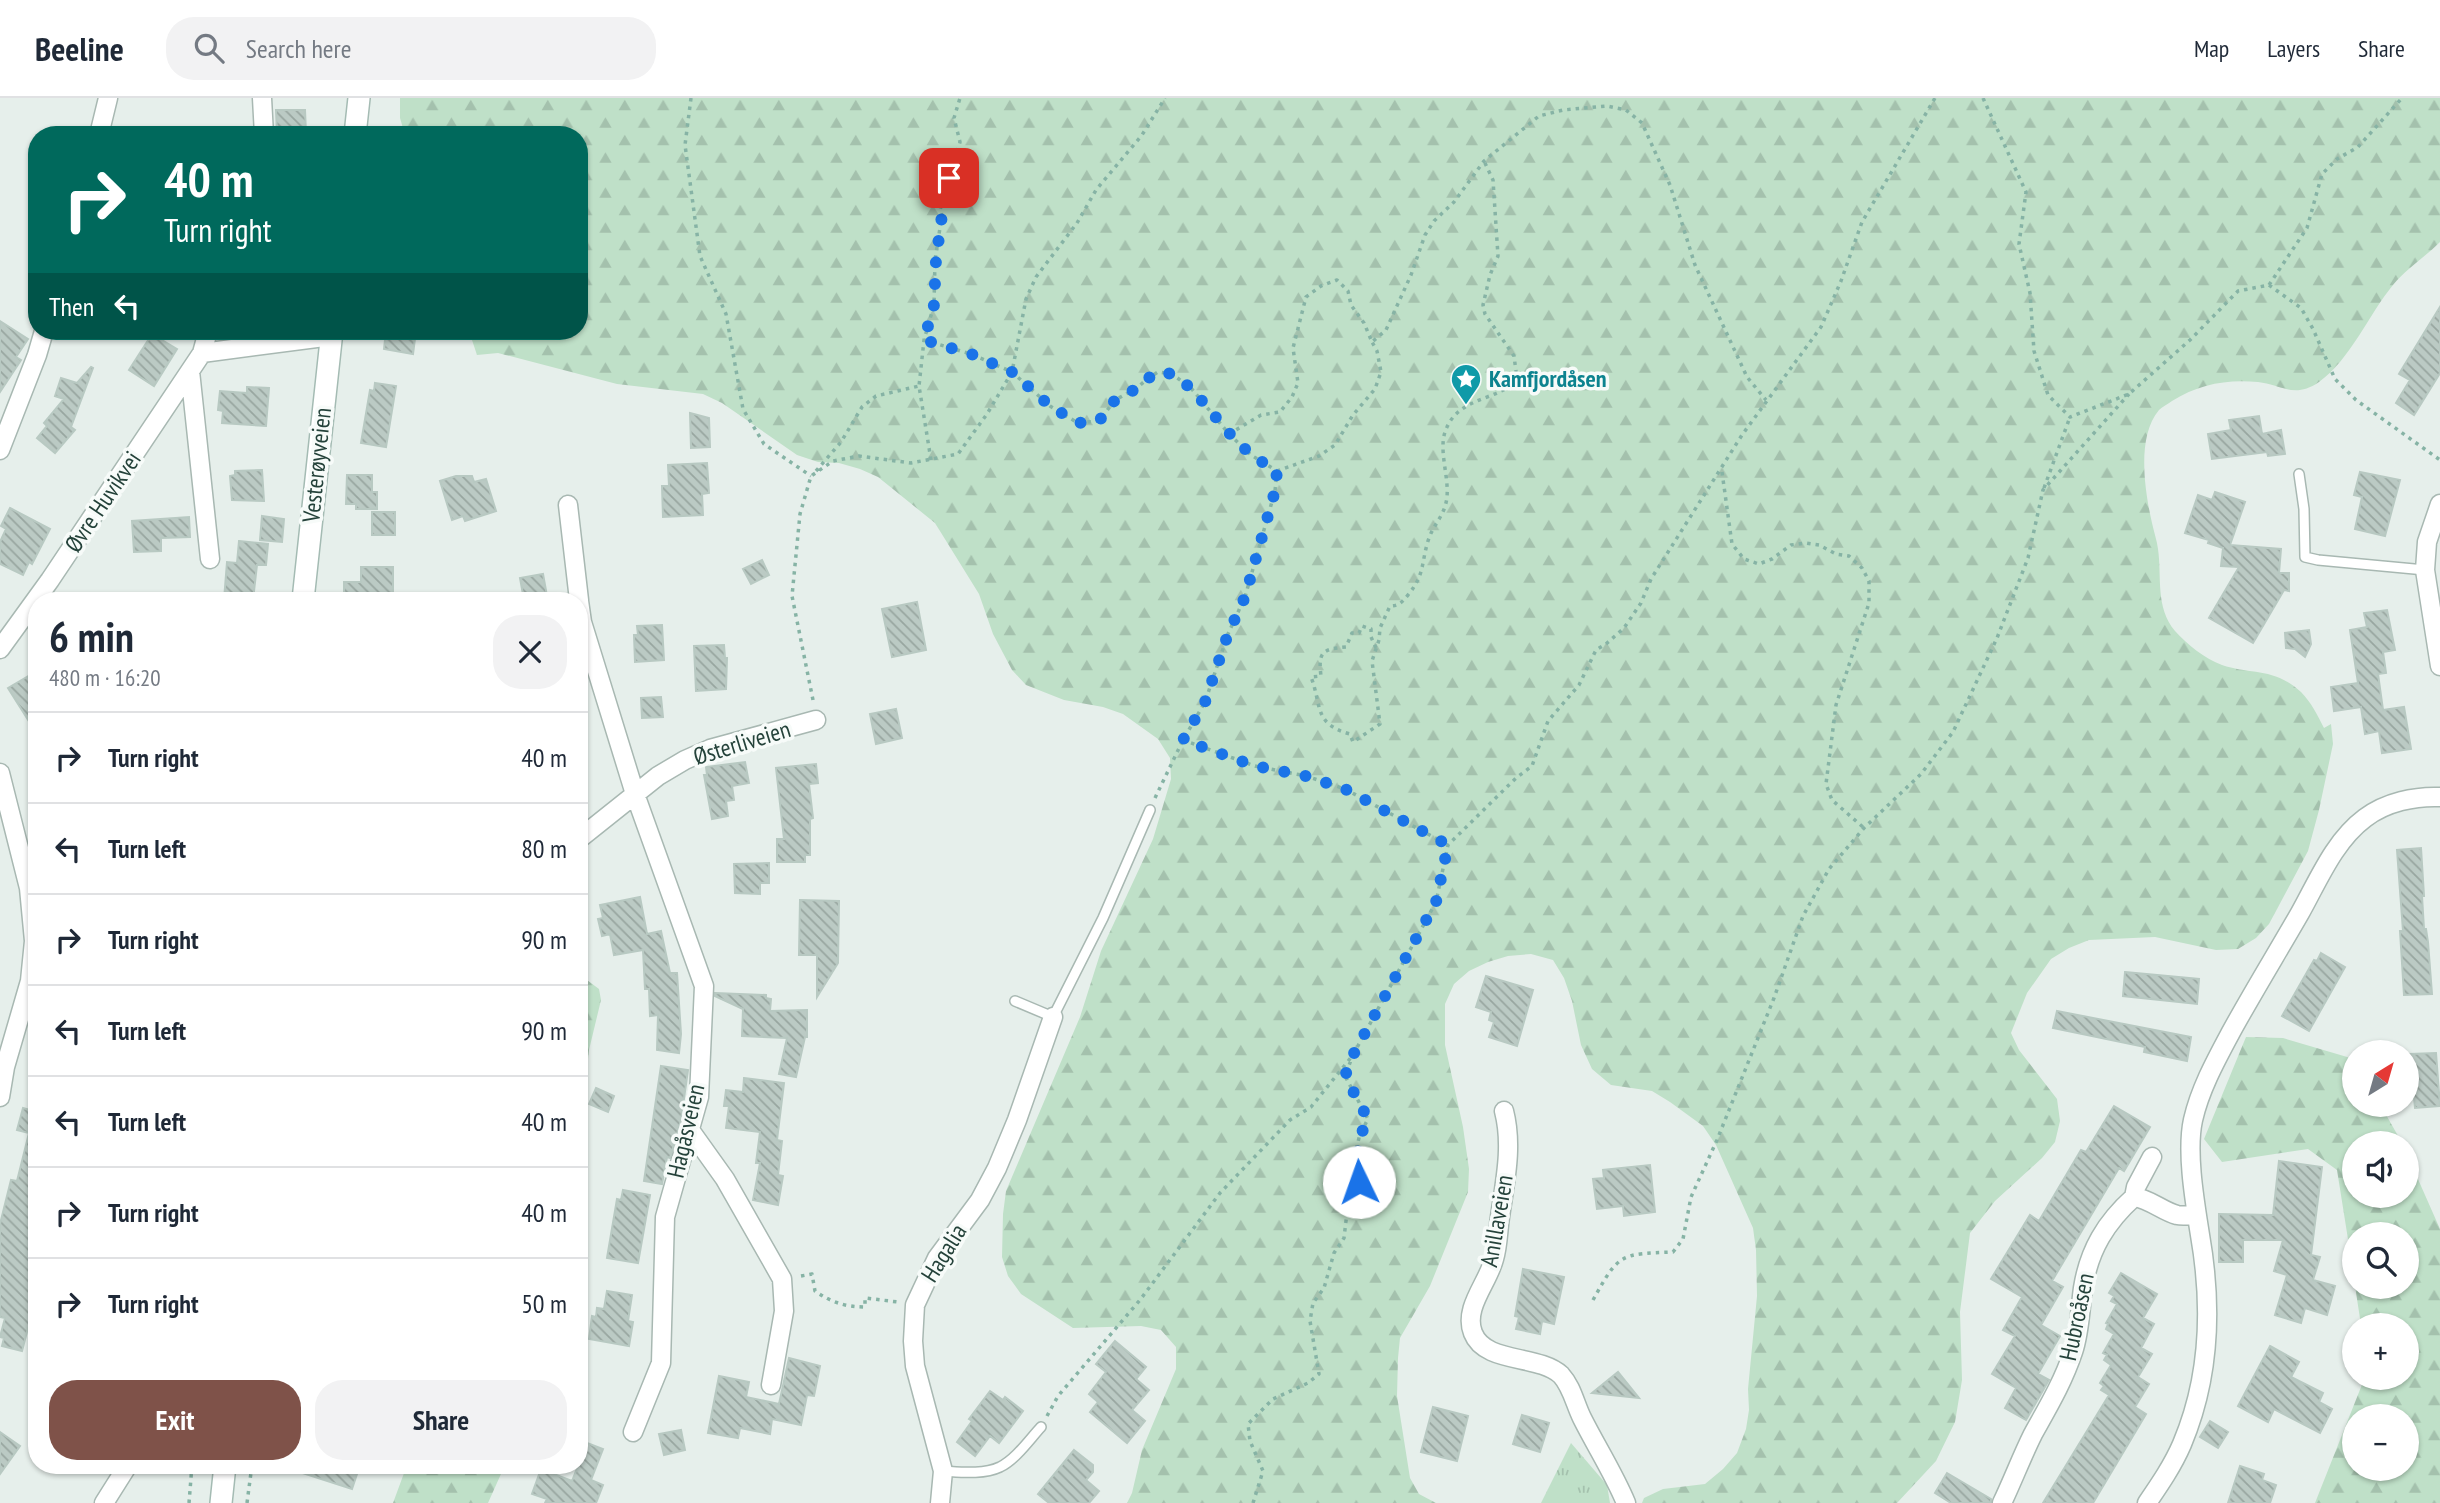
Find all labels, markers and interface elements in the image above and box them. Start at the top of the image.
search box [166,17,656,80]
text: Beeline [35,27,124,70]
icon: search [190,29,228,67]
text: Search here [246,32,351,65]
text: Map [2194,33,2229,64]
text: Layers [2267,33,2320,64]
text: Share [2358,33,2405,64]
text: 40 m [164,147,253,211]
pin [919,148,979,208]
icon: right [49,154,140,245]
icon: arrive [930,159,968,197]
text: Turn right [164,209,272,251]
icon: left [108,287,146,325]
text: Then [49,290,94,323]
place icon: Kamfjordåsen [1449,362,1483,406]
place label: Kamfjordåsen [1489,363,1607,394]
street label: Vesterøyveien [295,406,338,525]
street label: Øvre Huvikvei [57,445,148,558]
text: 6 min [49,609,134,664]
button: close [493,615,567,689]
text: 480 m · 16:20 [49,663,161,692]
street label: Østerliveien [690,713,794,772]
icon: right [49,739,87,777]
text: Turn right [108,741,199,774]
text: 40 m [521,741,567,774]
icon: left [49,830,87,868]
text: Turn left [108,832,186,865]
text: 80 m [521,832,567,865]
icon: right [49,921,87,959]
text: Turn right [108,923,199,956]
text: 90 m [521,923,567,956]
icon: left [49,1012,87,1050]
text: Turn left [108,1014,186,1047]
text: 90 m [521,1014,567,1047]
north arrow [2342,1040,2418,1116]
map controls [2342,1040,2419,1481]
street label: Hagåsveien [660,1081,711,1181]
icon: left [49,1103,87,1141]
text: Turn left [108,1105,186,1138]
text: 40 m [521,1105,567,1138]
button: sound [2342,1131,2419,1208]
position arrow [1322,1145,1396,1219]
street label: Anillaveien [1473,1173,1520,1269]
icon: right [49,1194,87,1232]
text: Turn right [108,1196,199,1229]
text: 40 m [521,1196,567,1229]
street label: Hagalia [914,1218,973,1288]
button: search [2342,1222,2419,1299]
street label: Hubroåsen [2052,1270,2101,1364]
icon: right [49,1285,87,1323]
text: Turn right [108,1287,199,1320]
text: 50 m [521,1287,567,1320]
button: + [2342,1313,2419,1390]
button: Exit [49,1380,301,1460]
button: Share [315,1380,567,1460]
button: − [2342,1404,2419,1481]

